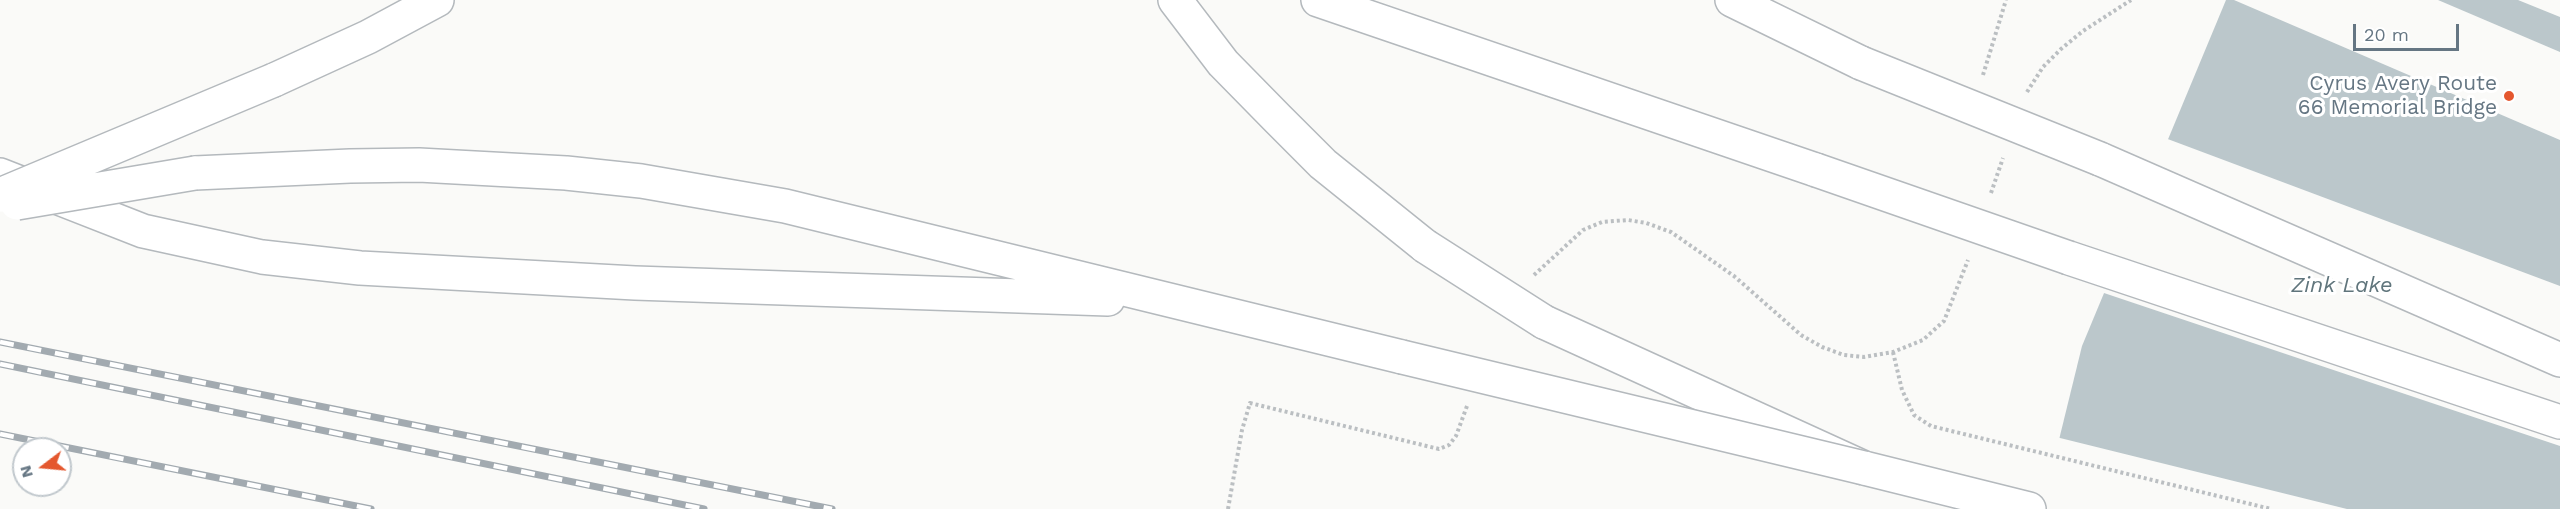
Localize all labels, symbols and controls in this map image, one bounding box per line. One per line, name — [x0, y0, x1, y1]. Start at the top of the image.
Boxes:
scale bar — [2356, 12, 2462, 50]
text: 20 m — [2364, 24, 2409, 45]
place label: Cyrus Avery Route 66 Memorial Bridge — [2298, 71, 2497, 121]
marker: Cyrus Avery Route 66 Memorial Bridge — [2502, 89, 2516, 103]
water label: Zink Lake — [2291, 273, 2393, 299]
north arrow — [12, 437, 72, 497]
text: N — [15, 463, 37, 480]

